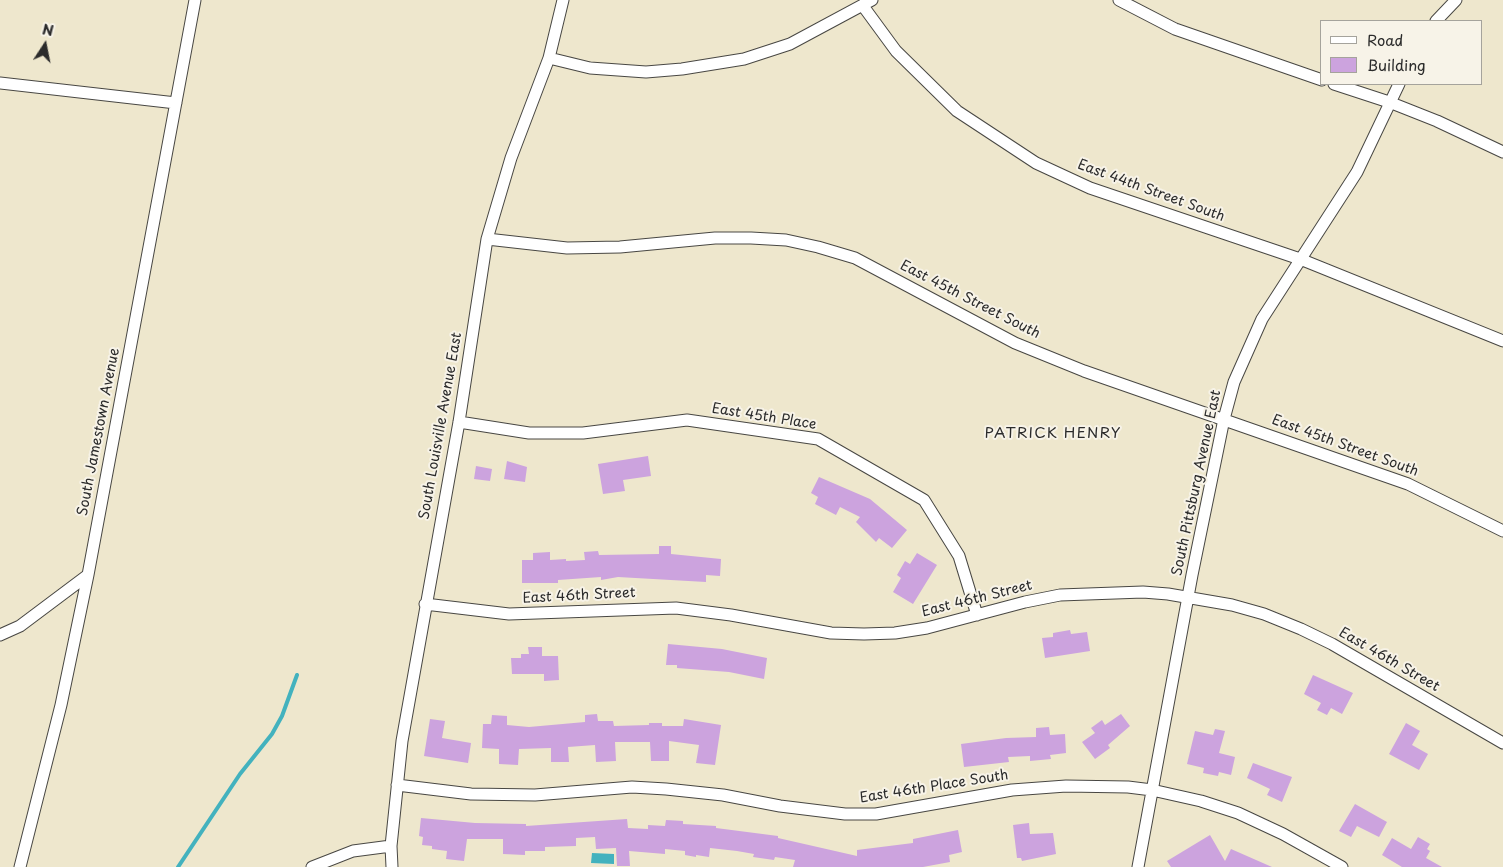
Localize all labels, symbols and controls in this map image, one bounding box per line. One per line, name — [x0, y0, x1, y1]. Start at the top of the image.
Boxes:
text: N — [41, 18, 55, 41]
north arrow — [20, 20, 70, 70]
legend — [1320, 20, 1483, 85]
text: Road — [1367, 28, 1403, 51]
text: Building — [1367, 53, 1426, 76]
street label: East 44th Street South — [1075, 157, 1227, 225]
street label: East 45th Street South — [897, 257, 1043, 343]
street label: South Louisville Avenue East — [416, 331, 466, 521]
street label: South Jamestown Avenue — [74, 347, 124, 517]
street label: South Pittsburg Avenue East — [1169, 389, 1225, 577]
street label: East 45th Place — [711, 400, 817, 434]
street label: East 45th Street South — [1269, 412, 1421, 480]
district label: PATRICK HENRY — [983, 425, 1123, 443]
street label: East 46th Street — [920, 577, 1034, 621]
street label: East 46th Street — [522, 585, 636, 607]
street label: East 46th Street — [1336, 624, 1442, 696]
street label: East 46th Place South — [858, 767, 1010, 807]

